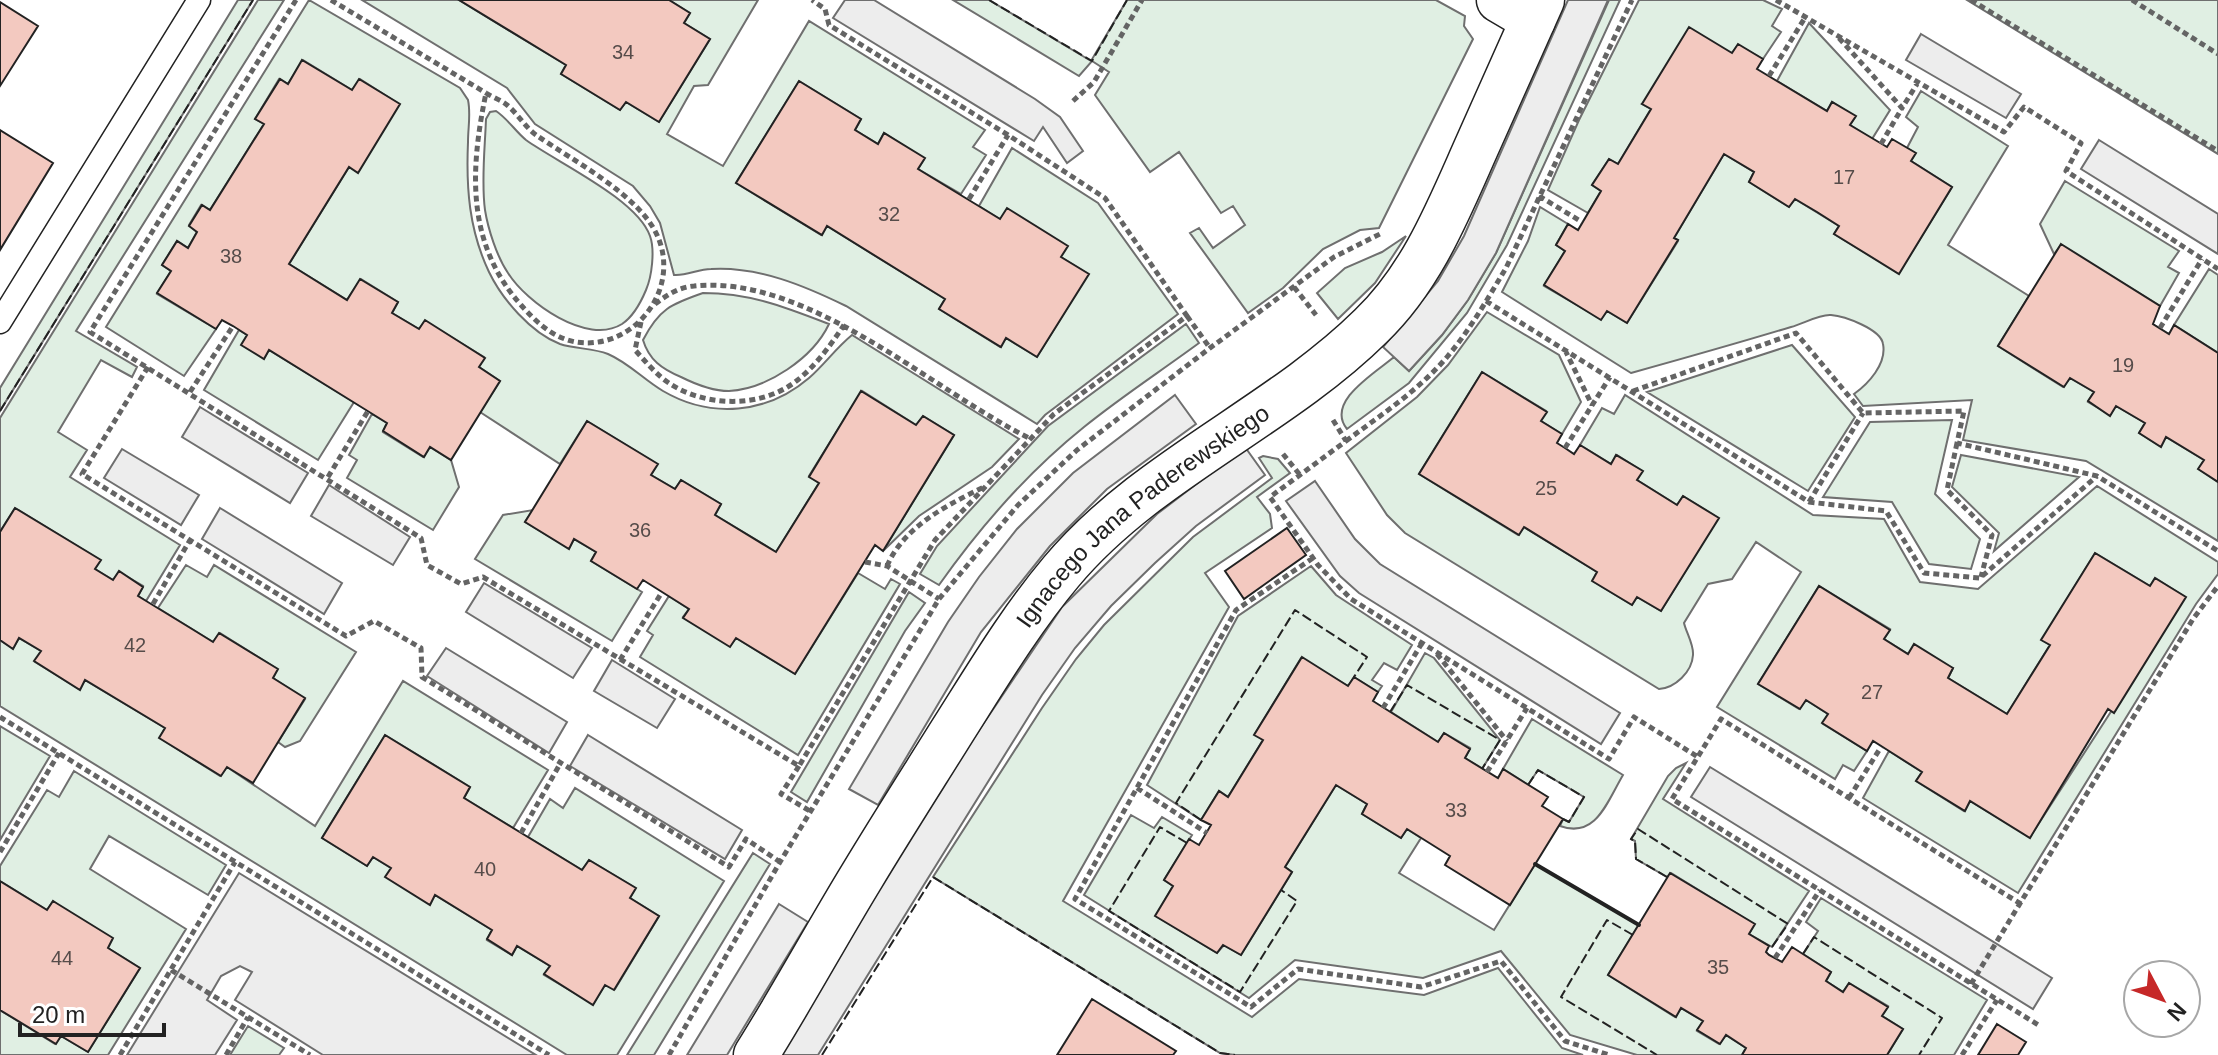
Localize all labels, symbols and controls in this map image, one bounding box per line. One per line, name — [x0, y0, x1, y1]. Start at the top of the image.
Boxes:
house number: 34 — [612, 41, 634, 63]
house number: 17 — [1833, 166, 1855, 188]
house number: 32 — [878, 203, 900, 225]
house number: 38 — [220, 245, 242, 267]
house number: 19 — [2112, 354, 2134, 376]
street label: Ignacego Jana Paderewskiego — [1010, 398, 1274, 632]
house number: 25 — [1535, 477, 1557, 499]
house number: 36 — [629, 519, 651, 541]
house number: 42 — [124, 634, 146, 656]
house number: 27 — [1861, 681, 1883, 703]
house number: 33 — [1445, 799, 1467, 821]
house number: 40 — [474, 858, 496, 880]
house number: 44 — [51, 947, 73, 969]
house number: 35 — [1707, 956, 1729, 978]
north arrow — [2122, 959, 2202, 1039]
scale bar — [20, 987, 164, 1037]
text: N — [2162, 998, 2191, 1026]
text: 20 m — [32, 1001, 85, 1028]

